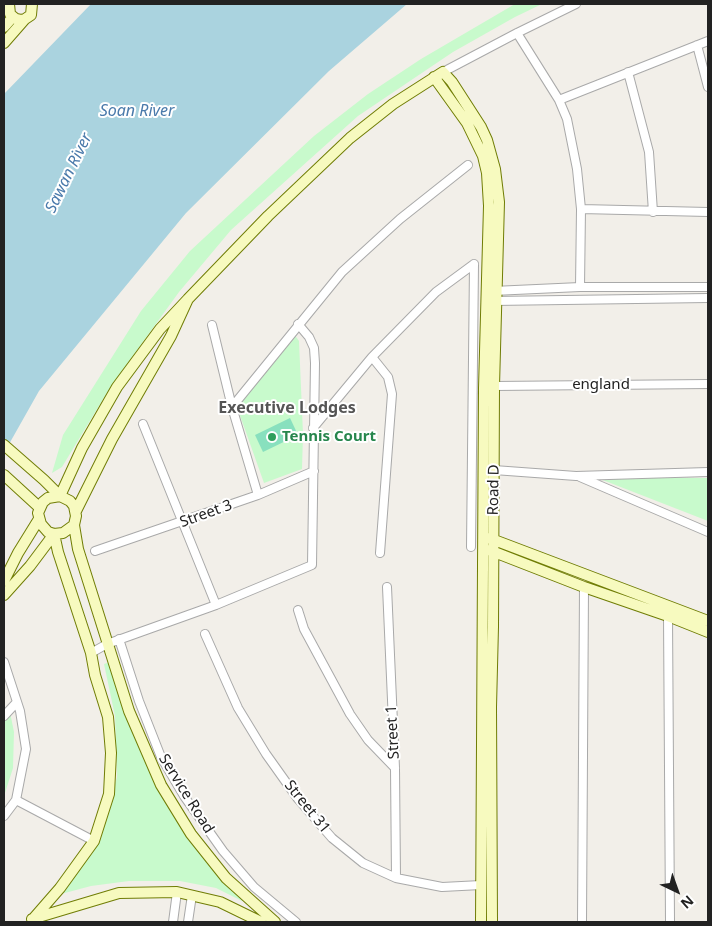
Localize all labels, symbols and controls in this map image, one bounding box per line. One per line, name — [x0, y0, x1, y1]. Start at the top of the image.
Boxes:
water label: Soan River — [100, 101, 174, 121]
water label: Sawan River — [41, 130, 97, 216]
street label: england — [572, 376, 630, 394]
district label: Executive Lodges — [218, 398, 356, 418]
place label: Tennis Court — [282, 428, 376, 446]
marker: Tennis Court — [266, 431, 278, 443]
street label: Road D — [485, 464, 503, 516]
street label: Street 3 — [177, 496, 235, 532]
street label: Street 1 — [383, 704, 403, 760]
street label: Service Road — [155, 751, 217, 837]
street label: Street 31 — [280, 777, 334, 837]
north arrow — [652, 866, 702, 916]
text: N — [677, 892, 698, 913]

